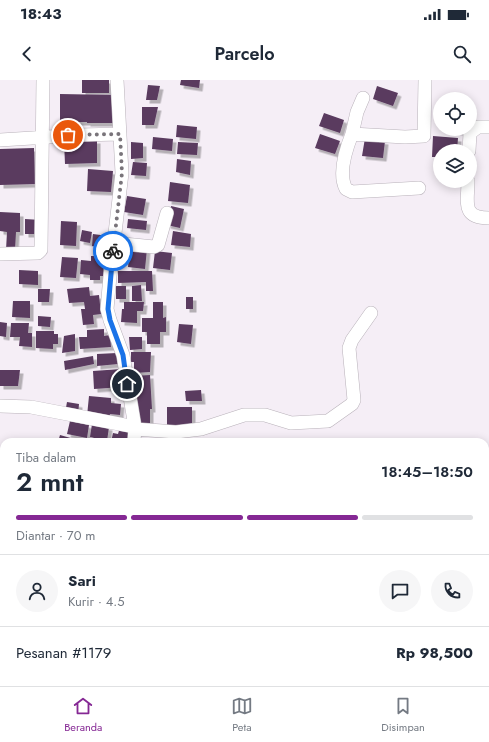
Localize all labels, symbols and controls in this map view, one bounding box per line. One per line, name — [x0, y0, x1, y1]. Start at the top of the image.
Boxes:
text: 18:43 — [20, 3, 62, 25]
text: Parcelo — [214, 41, 275, 67]
icon: back — [16, 43, 38, 65]
icon: search — [451, 43, 473, 65]
map controls — [433, 92, 477, 188]
button: locate — [433, 92, 477, 136]
pin — [51, 118, 85, 152]
icon: bag — [57, 124, 79, 146]
button: layers — [433, 144, 477, 188]
courier — [93, 231, 133, 271]
icon: bike — [102, 240, 124, 262]
pin — [110, 367, 144, 401]
icon: home — [116, 373, 138, 395]
text: Tiba dalam — [16, 448, 76, 467]
text: 18:45–18:50 — [381, 461, 473, 483]
text: 2 mnt — [16, 463, 83, 501]
text: Diantar · 70 m — [16, 526, 96, 545]
button: person — [16, 570, 58, 612]
text: Sari — [68, 570, 96, 592]
button: chat — [379, 570, 421, 612]
button: phone — [431, 570, 473, 612]
text: Kurir · 4.5 — [68, 592, 125, 611]
text: Pesanan #1179 — [16, 642, 111, 664]
text: Rp 98,500 — [396, 642, 473, 664]
tab: Beranda — [64, 695, 102, 735]
tab: Peta — [231, 695, 253, 735]
tab: Disimpan — [381, 695, 425, 735]

